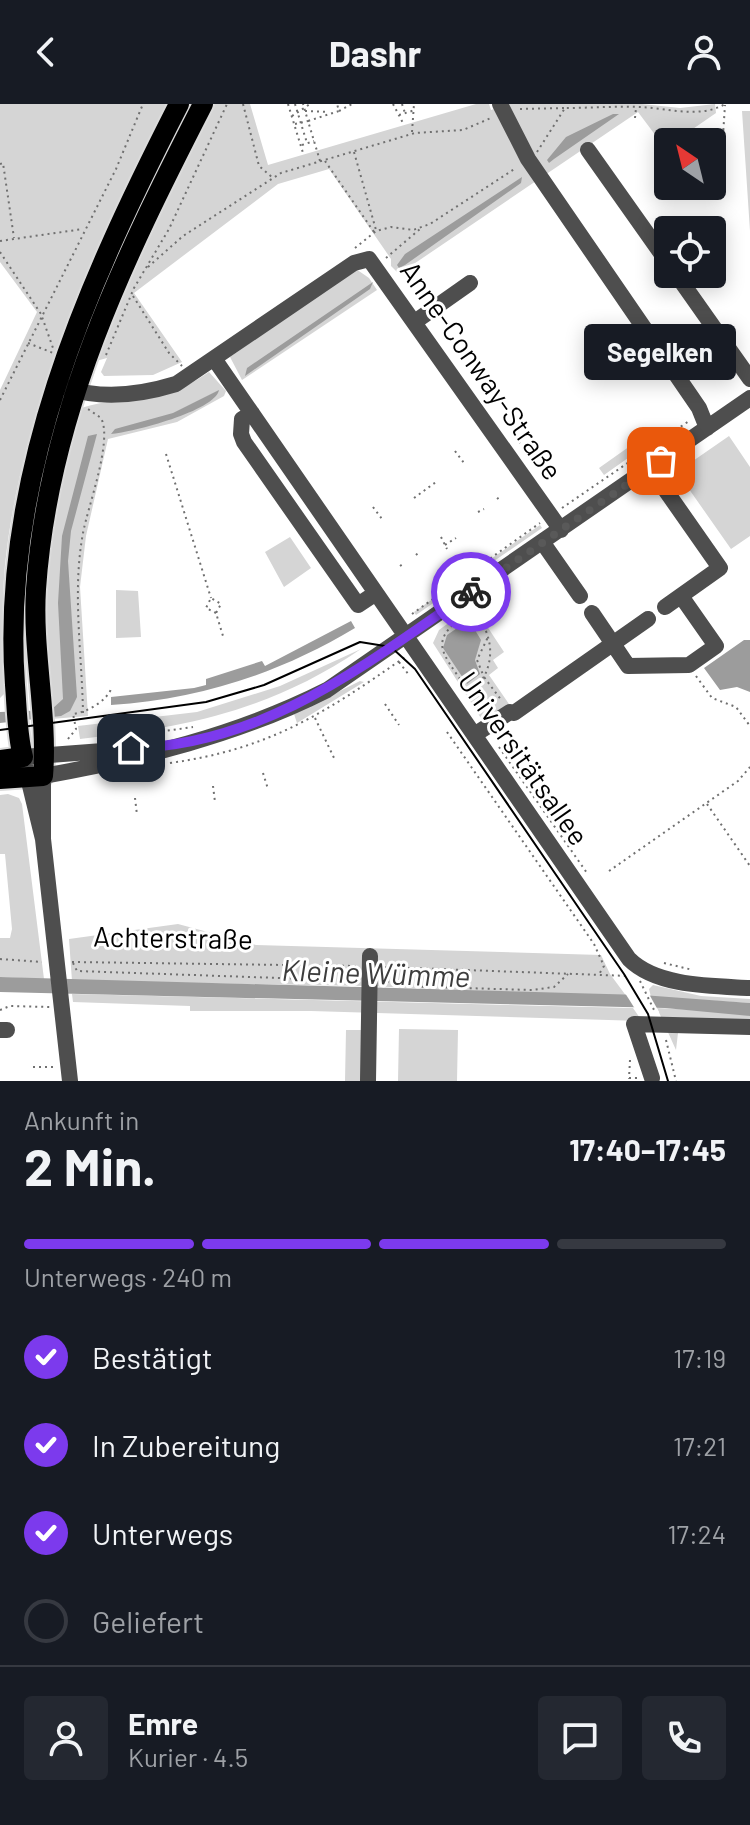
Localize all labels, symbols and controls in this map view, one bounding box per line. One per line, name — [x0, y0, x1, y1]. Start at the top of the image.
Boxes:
icon: back — [24, 30, 68, 74]
icon: person — [682, 30, 726, 74]
text: Dashr — [329, 31, 421, 74]
north arrow — [654, 128, 726, 200]
map controls — [654, 128, 726, 288]
button: locate — [654, 216, 726, 288]
street label: Anne-Conway-Straße — [394, 254, 570, 486]
callout: Segelken — [585, 325, 737, 381]
text: Segelken — [607, 336, 713, 367]
pin — [627, 427, 695, 495]
icon: bag — [639, 439, 683, 483]
courier — [431, 552, 511, 632]
icon: bike — [449, 570, 493, 614]
street label: Universitätsallee — [452, 665, 596, 851]
pin — [97, 714, 165, 782]
icon: home — [109, 726, 153, 770]
street label: Achterstraße — [93, 919, 253, 955]
water label: Kleine Wümme — [281, 951, 471, 993]
text: Ankunft in — [24, 1104, 139, 1135]
text: 17:40–17:45 — [569, 1131, 726, 1167]
text: 2 Min. — [24, 1134, 156, 1196]
text: Unterwegs · 240 m — [24, 1261, 232, 1292]
icon: check — [24, 1335, 68, 1379]
text: Bestätigt — [92, 1339, 213, 1375]
text: 17:19 — [673, 1342, 726, 1373]
icon: check — [24, 1423, 68, 1467]
text: In Zubereitung — [92, 1427, 280, 1463]
text: 17:21 — [673, 1430, 726, 1461]
icon: check — [24, 1511, 68, 1555]
text: Unterwegs — [92, 1515, 233, 1551]
text: 17:24 — [668, 1518, 726, 1549]
text: Geliefert — [92, 1603, 204, 1639]
button: person — [24, 1696, 108, 1780]
button: chat — [538, 1696, 622, 1780]
button: phone — [642, 1696, 726, 1780]
text: Emre — [128, 1705, 198, 1741]
text: Kurier · 4.5 — [128, 1741, 248, 1772]

